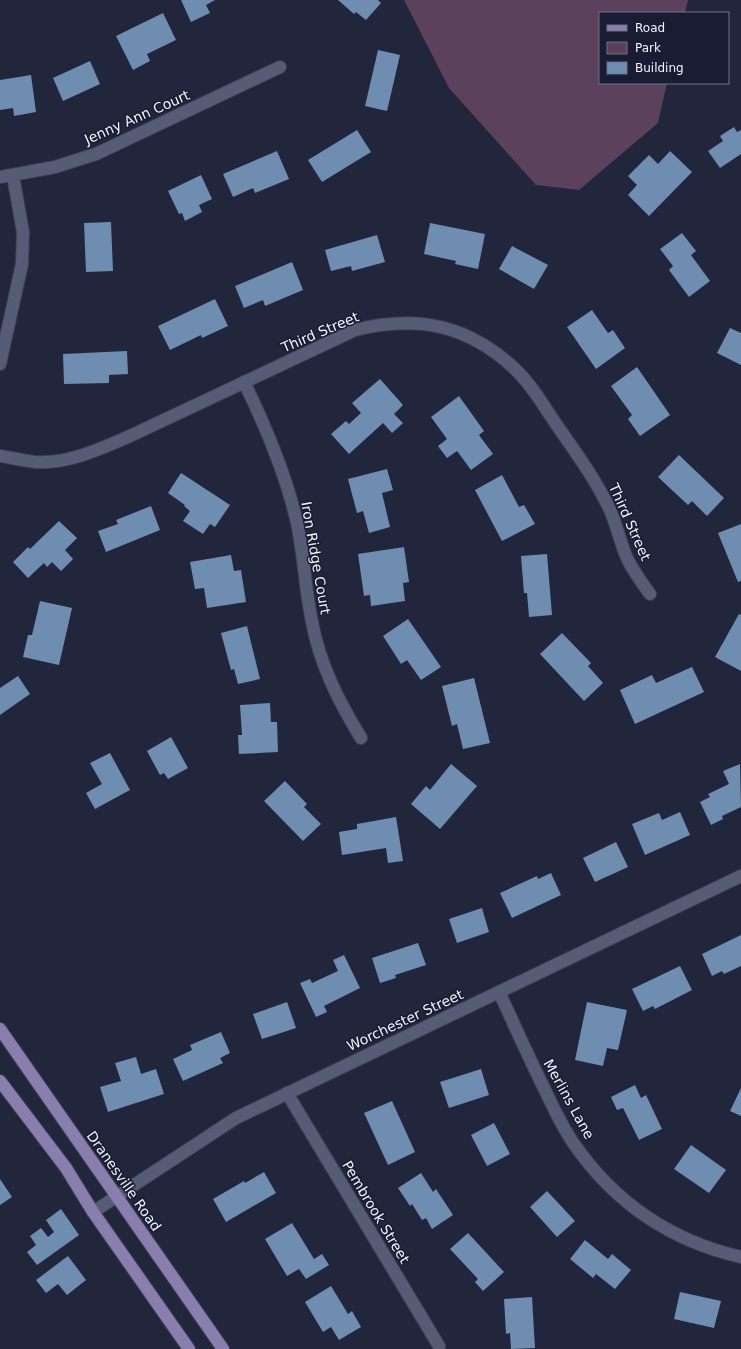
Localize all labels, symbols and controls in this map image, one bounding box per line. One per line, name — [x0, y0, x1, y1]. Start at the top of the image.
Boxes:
legend — [599, 12, 729, 84]
text: Road — [635, 21, 665, 35]
text: Park — [635, 41, 661, 55]
text: Building — [635, 61, 684, 75]
street label: Jenny Ann Court — [81, 86, 193, 148]
street label: Third Street — [278, 308, 362, 356]
street label: Third Street — [605, 480, 654, 563]
street label: Iron Ridge Court — [298, 500, 334, 616]
street label: Worchester Street — [344, 986, 466, 1054]
street label: Merlins Lane — [540, 1056, 598, 1142]
street label: Dranesville Road — [84, 1128, 164, 1234]
street label: Pembrook Street — [339, 1158, 413, 1267]

